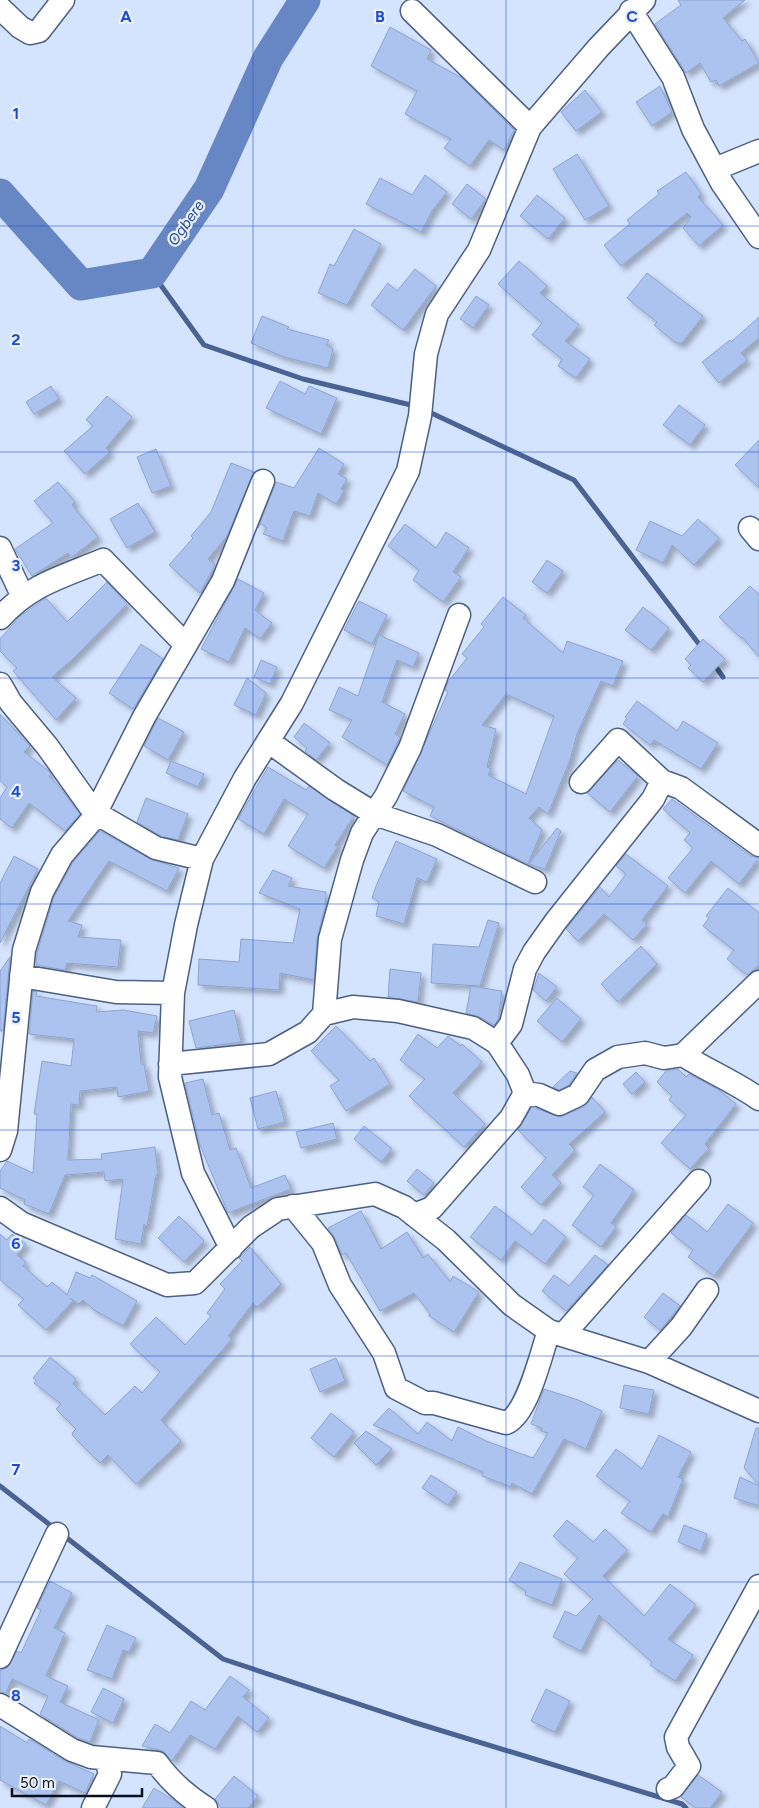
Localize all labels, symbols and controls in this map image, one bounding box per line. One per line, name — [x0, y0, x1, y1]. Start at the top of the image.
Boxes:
text: A — [120, 7, 132, 26]
text: B — [375, 7, 385, 26]
text: C — [626, 7, 638, 26]
text: 1 — [13, 104, 19, 123]
water label: Ogbere — [164, 197, 208, 249]
text: 2 — [11, 330, 21, 349]
text: 3 — [12, 556, 21, 575]
text: 4 — [11, 782, 21, 801]
text: 5 — [11, 1008, 21, 1027]
text: 6 — [11, 1234, 21, 1253]
text: 7 — [12, 1460, 21, 1479]
text: 8 — [11, 1686, 21, 1705]
scale bar — [12, 1766, 142, 1798]
text: 50 m — [20, 1774, 55, 1792]

